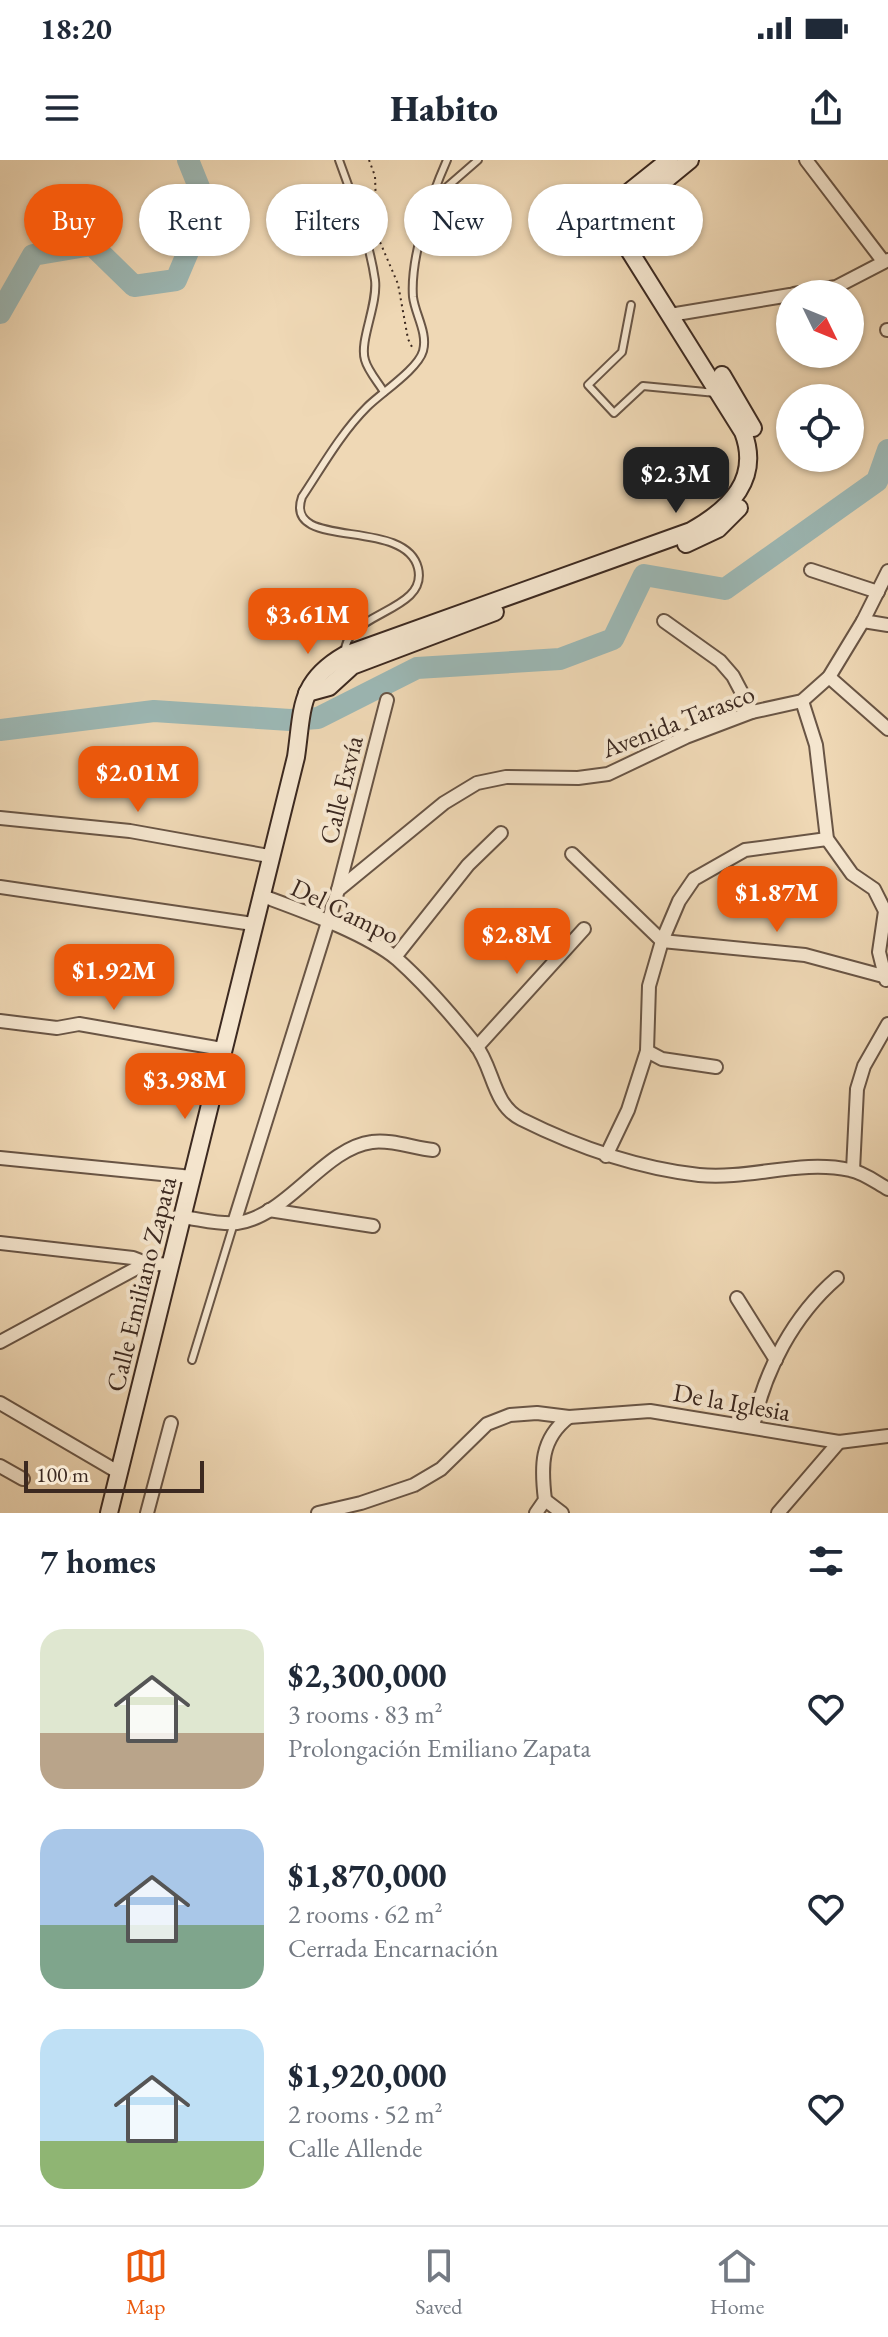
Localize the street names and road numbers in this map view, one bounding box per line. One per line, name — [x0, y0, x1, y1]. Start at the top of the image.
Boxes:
street label: Avenida Tarasco — [596, 676, 759, 766]
street label: Calle Exvía — [311, 732, 371, 848]
street label: Del Campo — [285, 870, 405, 952]
street label: Calle Emiliano Zapata — [98, 1172, 184, 1395]
street label: De la Iglesia — [671, 1375, 794, 1429]

